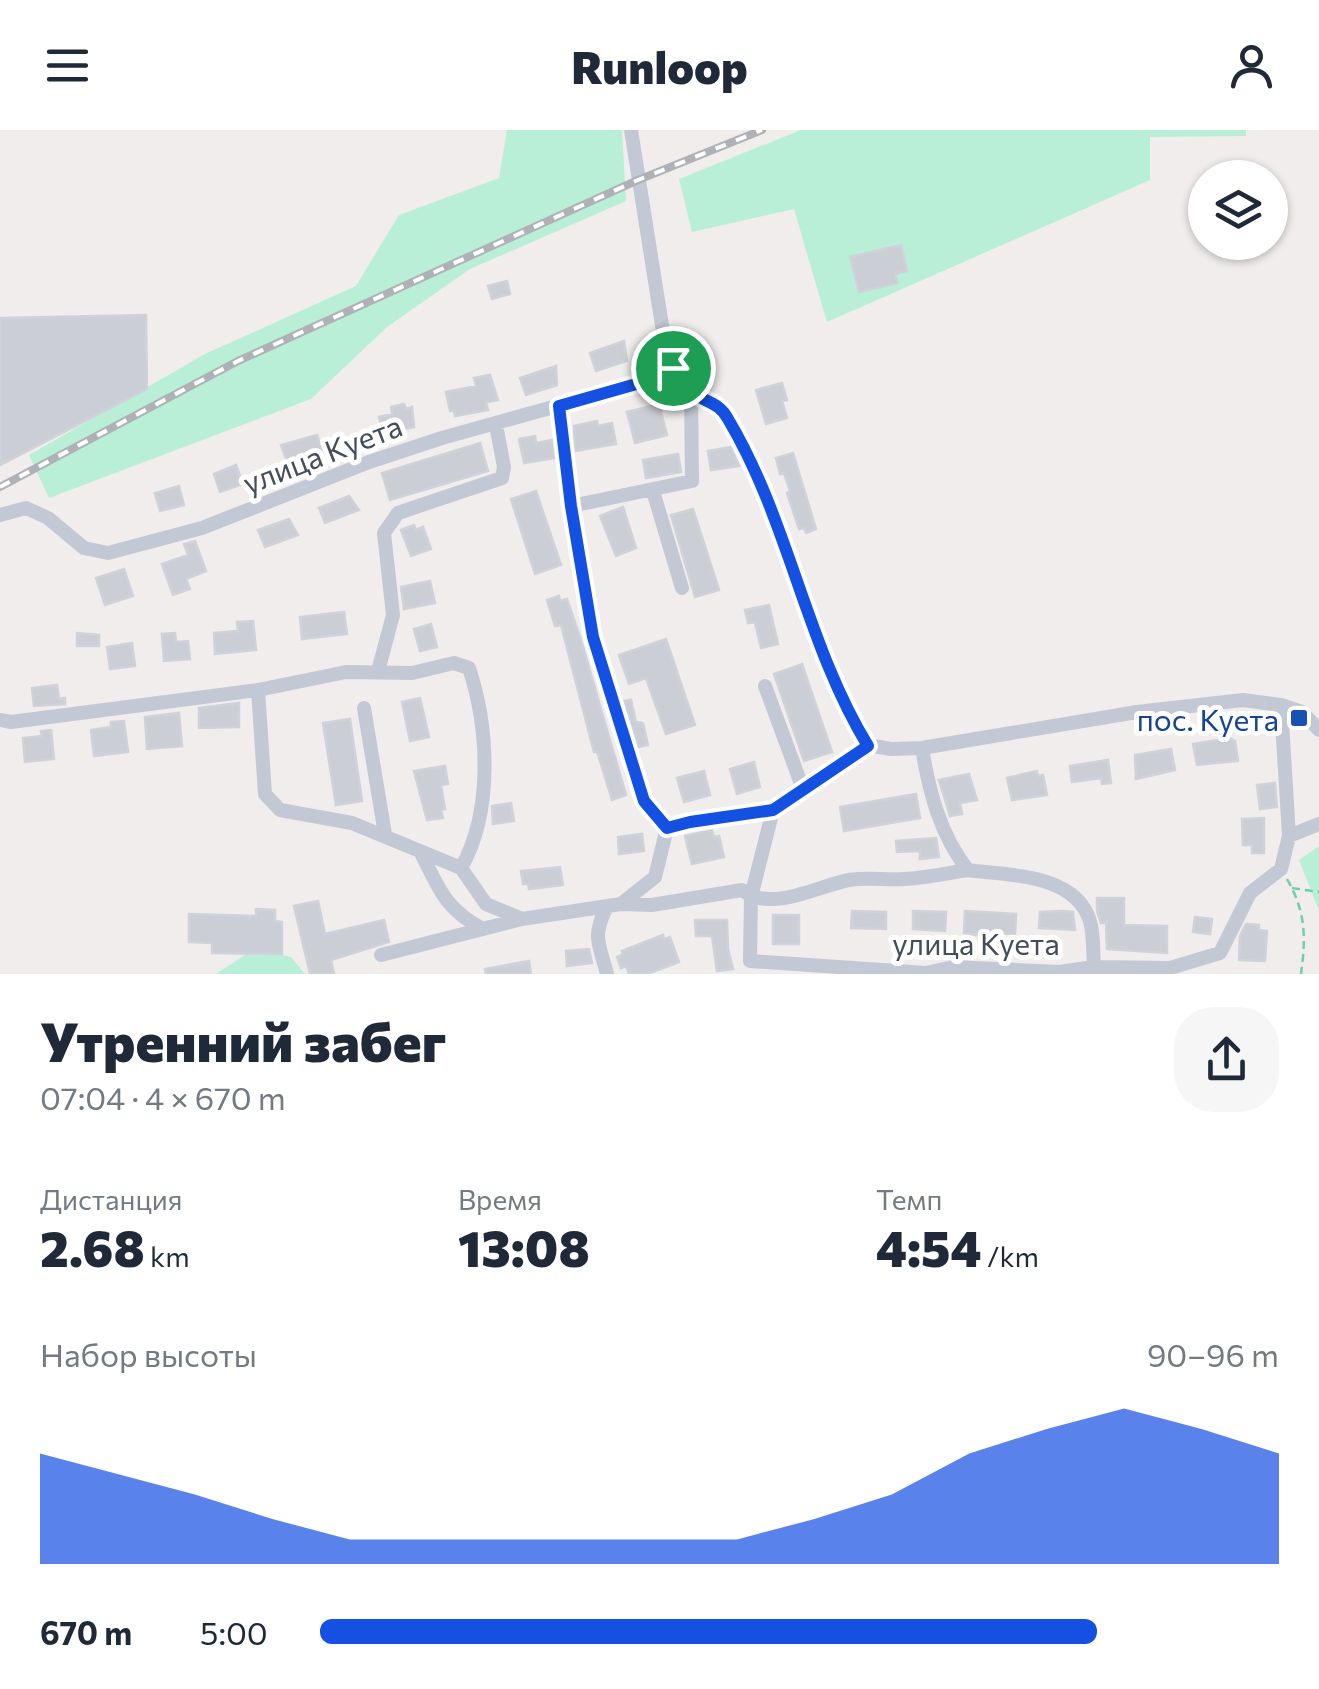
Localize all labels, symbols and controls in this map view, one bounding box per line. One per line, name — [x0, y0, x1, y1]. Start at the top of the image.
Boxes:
icon: menu — [40, 38, 95, 93]
text: Runloop — [571, 38, 748, 93]
icon: person — [1224, 38, 1279, 93]
map controls — [1188, 160, 1288, 260]
button: layers — [1188, 160, 1288, 260]
pin — [631, 326, 716, 411]
icon: arrive — [646, 341, 701, 396]
street label: улица Куета — [237, 406, 407, 500]
place label: пос. Куета — [1137, 700, 1279, 737]
marker: пос. Куета — [1288, 707, 1310, 729]
street label: улица Куета — [892, 924, 1060, 961]
text: Утренний забег — [40, 1006, 446, 1073]
button: share — [1174, 1007, 1279, 1112]
text: 07:04 · 4 × 670 m — [40, 1077, 286, 1117]
text: Дистанция — [40, 1182, 183, 1216]
text: Время — [458, 1182, 542, 1216]
text: Темп — [876, 1182, 942, 1216]
text: 2.68 — [40, 1216, 145, 1277]
text: 13:08 — [458, 1216, 590, 1277]
text: 4:54 — [876, 1216, 982, 1277]
text: km — [145, 1239, 190, 1273]
text: /km — [982, 1239, 1039, 1273]
text: Набор высоты — [40, 1334, 257, 1374]
text: 90–96 m — [1147, 1334, 1279, 1374]
text: 670 m — [40, 1612, 132, 1652]
text: 5:00 — [200, 1612, 268, 1652]

